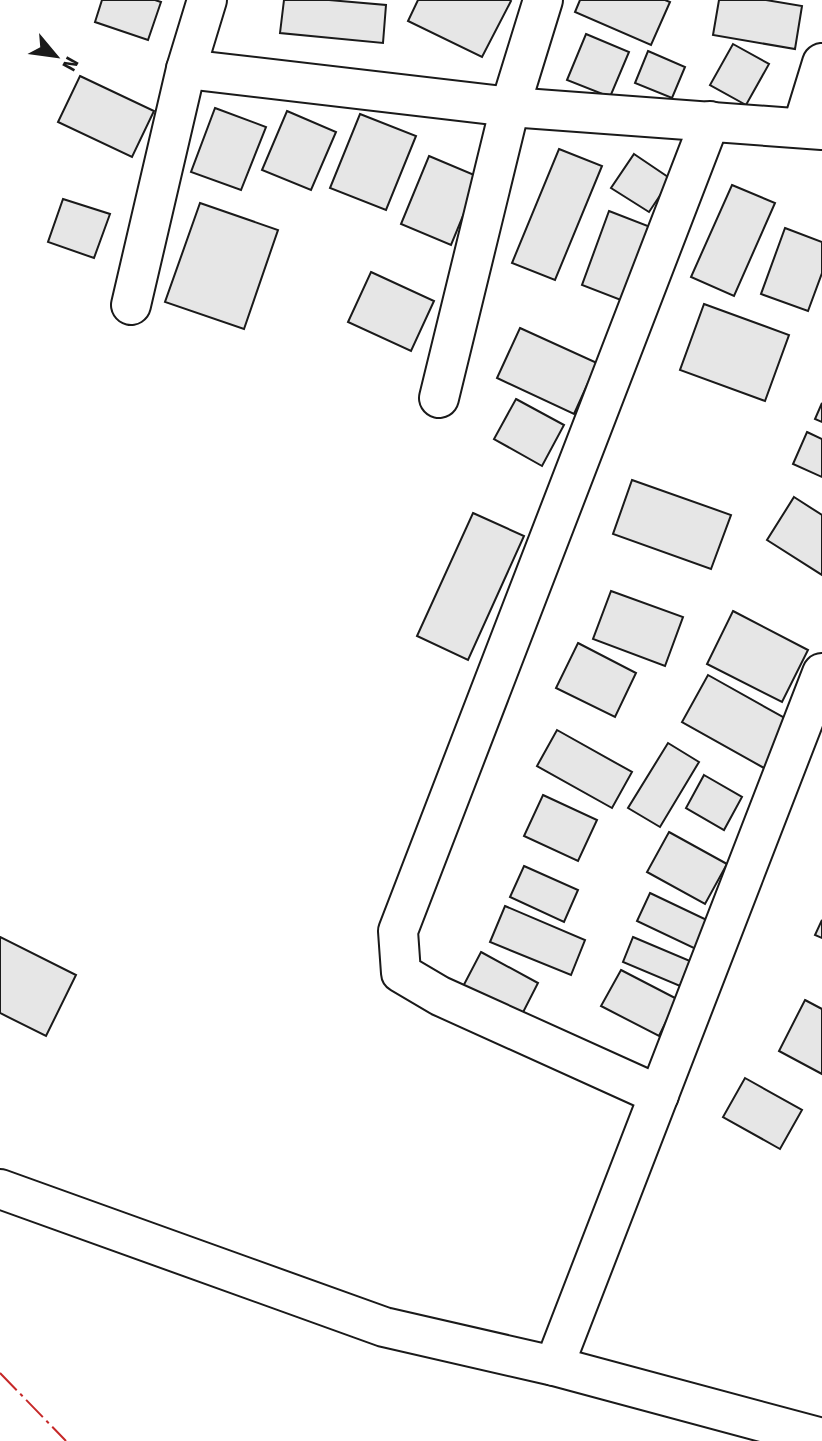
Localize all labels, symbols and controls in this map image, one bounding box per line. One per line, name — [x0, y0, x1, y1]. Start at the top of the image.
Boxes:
north arrow — [21, 21, 91, 91]
text: N — [57, 53, 84, 75]

